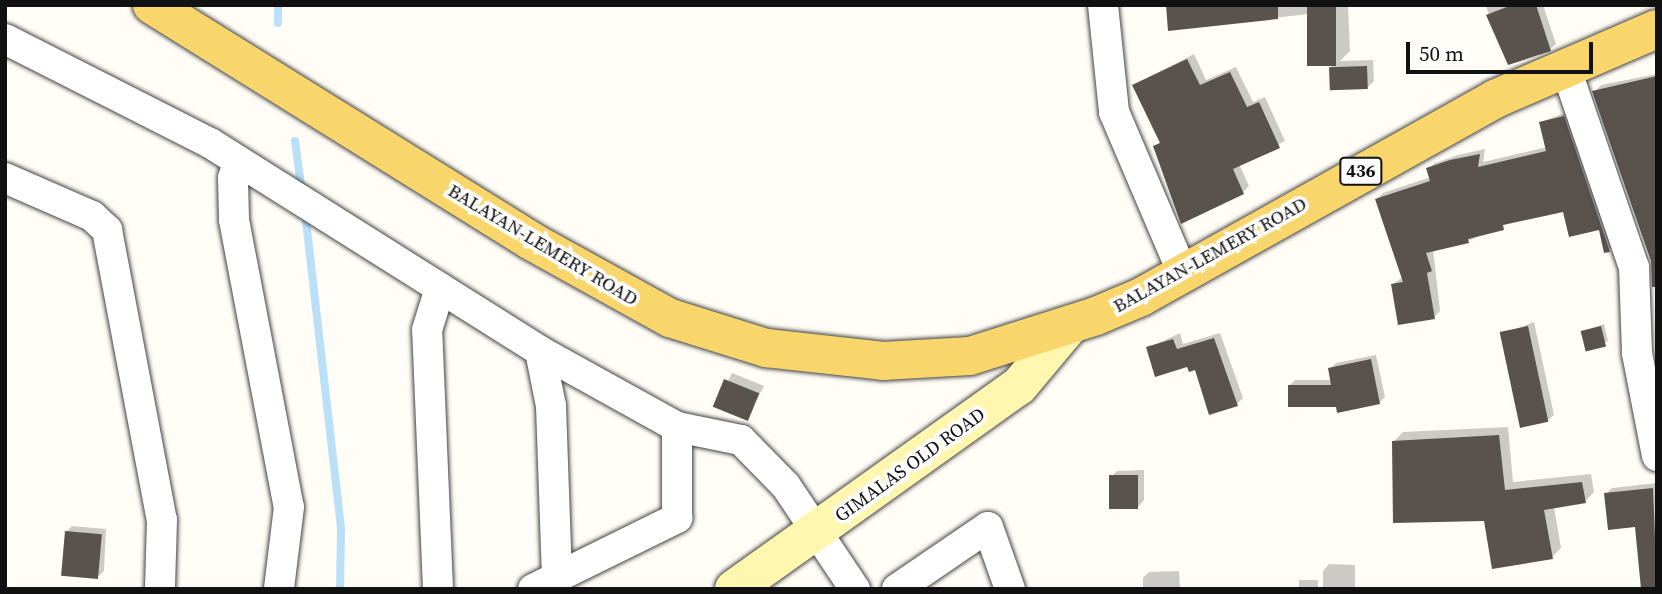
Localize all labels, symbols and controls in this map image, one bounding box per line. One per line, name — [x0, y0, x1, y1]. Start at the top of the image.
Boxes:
scale bar — [1410, 28, 1597, 72]
text: 50 m — [1419, 39, 1464, 68]
road number: 436 — [1338, 156, 1384, 186]
street label: BALAYAN-LEMERY ROAD — [444, 179, 642, 311]
street label: BALAYAN-LEMERY ROAD — [1109, 192, 1311, 318]
street label: GIMALAS OLD ROAD — [831, 403, 989, 527]

